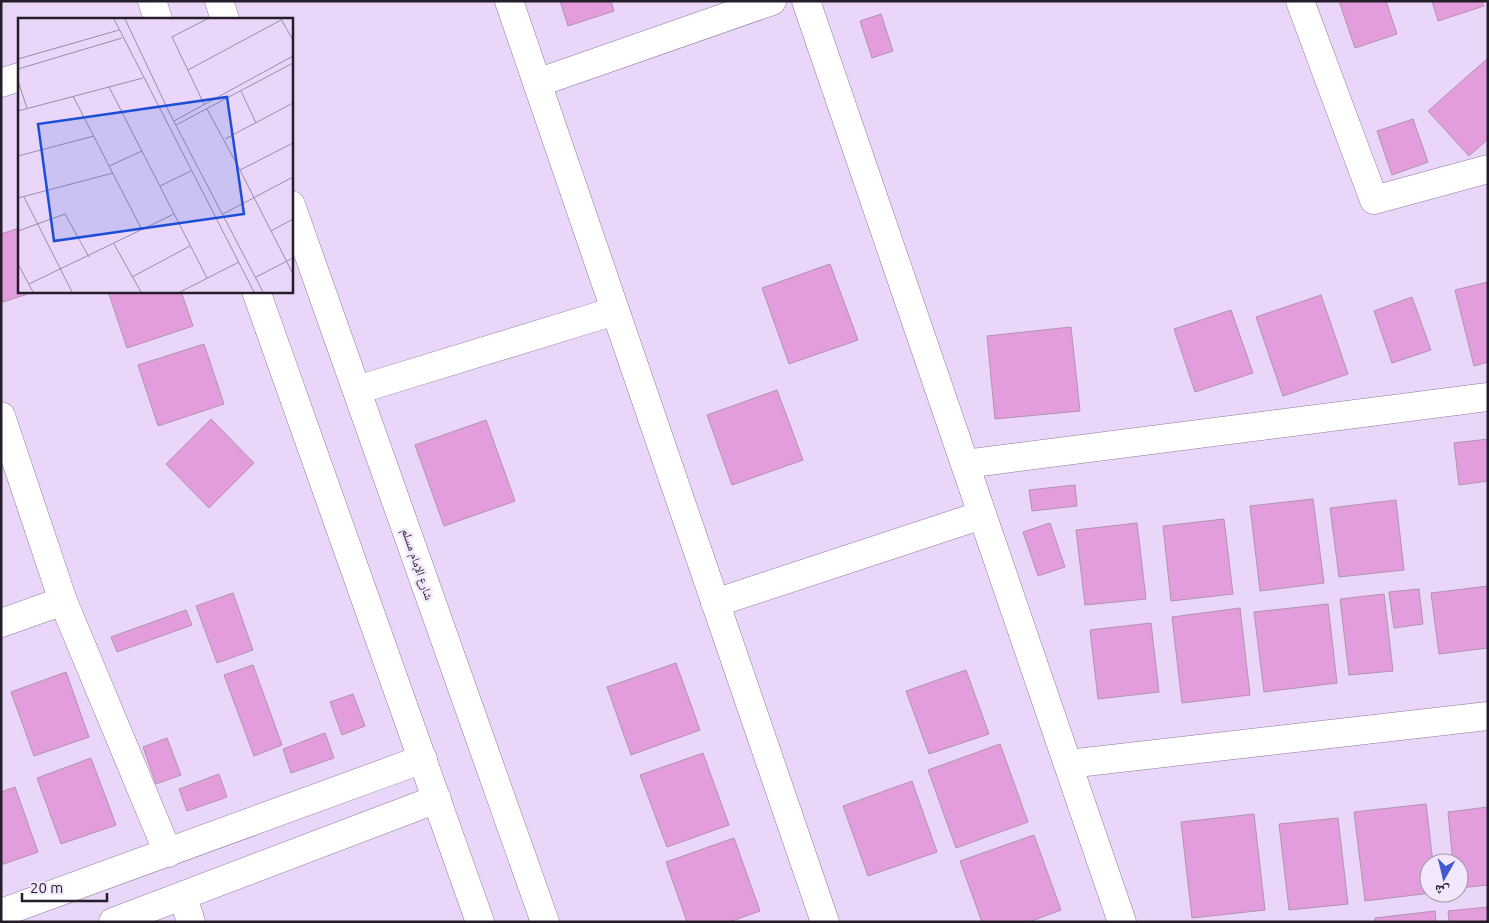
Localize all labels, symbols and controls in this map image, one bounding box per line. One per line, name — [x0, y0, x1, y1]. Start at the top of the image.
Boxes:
inset map — [18, 18, 292, 292]
street label: شارع الإمام مسلم — [398, 527, 436, 602]
north arrow — [1419, 853, 1469, 903]
scale bar — [22, 870, 108, 902]
text: 20 m — [30, 879, 63, 896]
text: ش — [1434, 881, 1451, 900]

